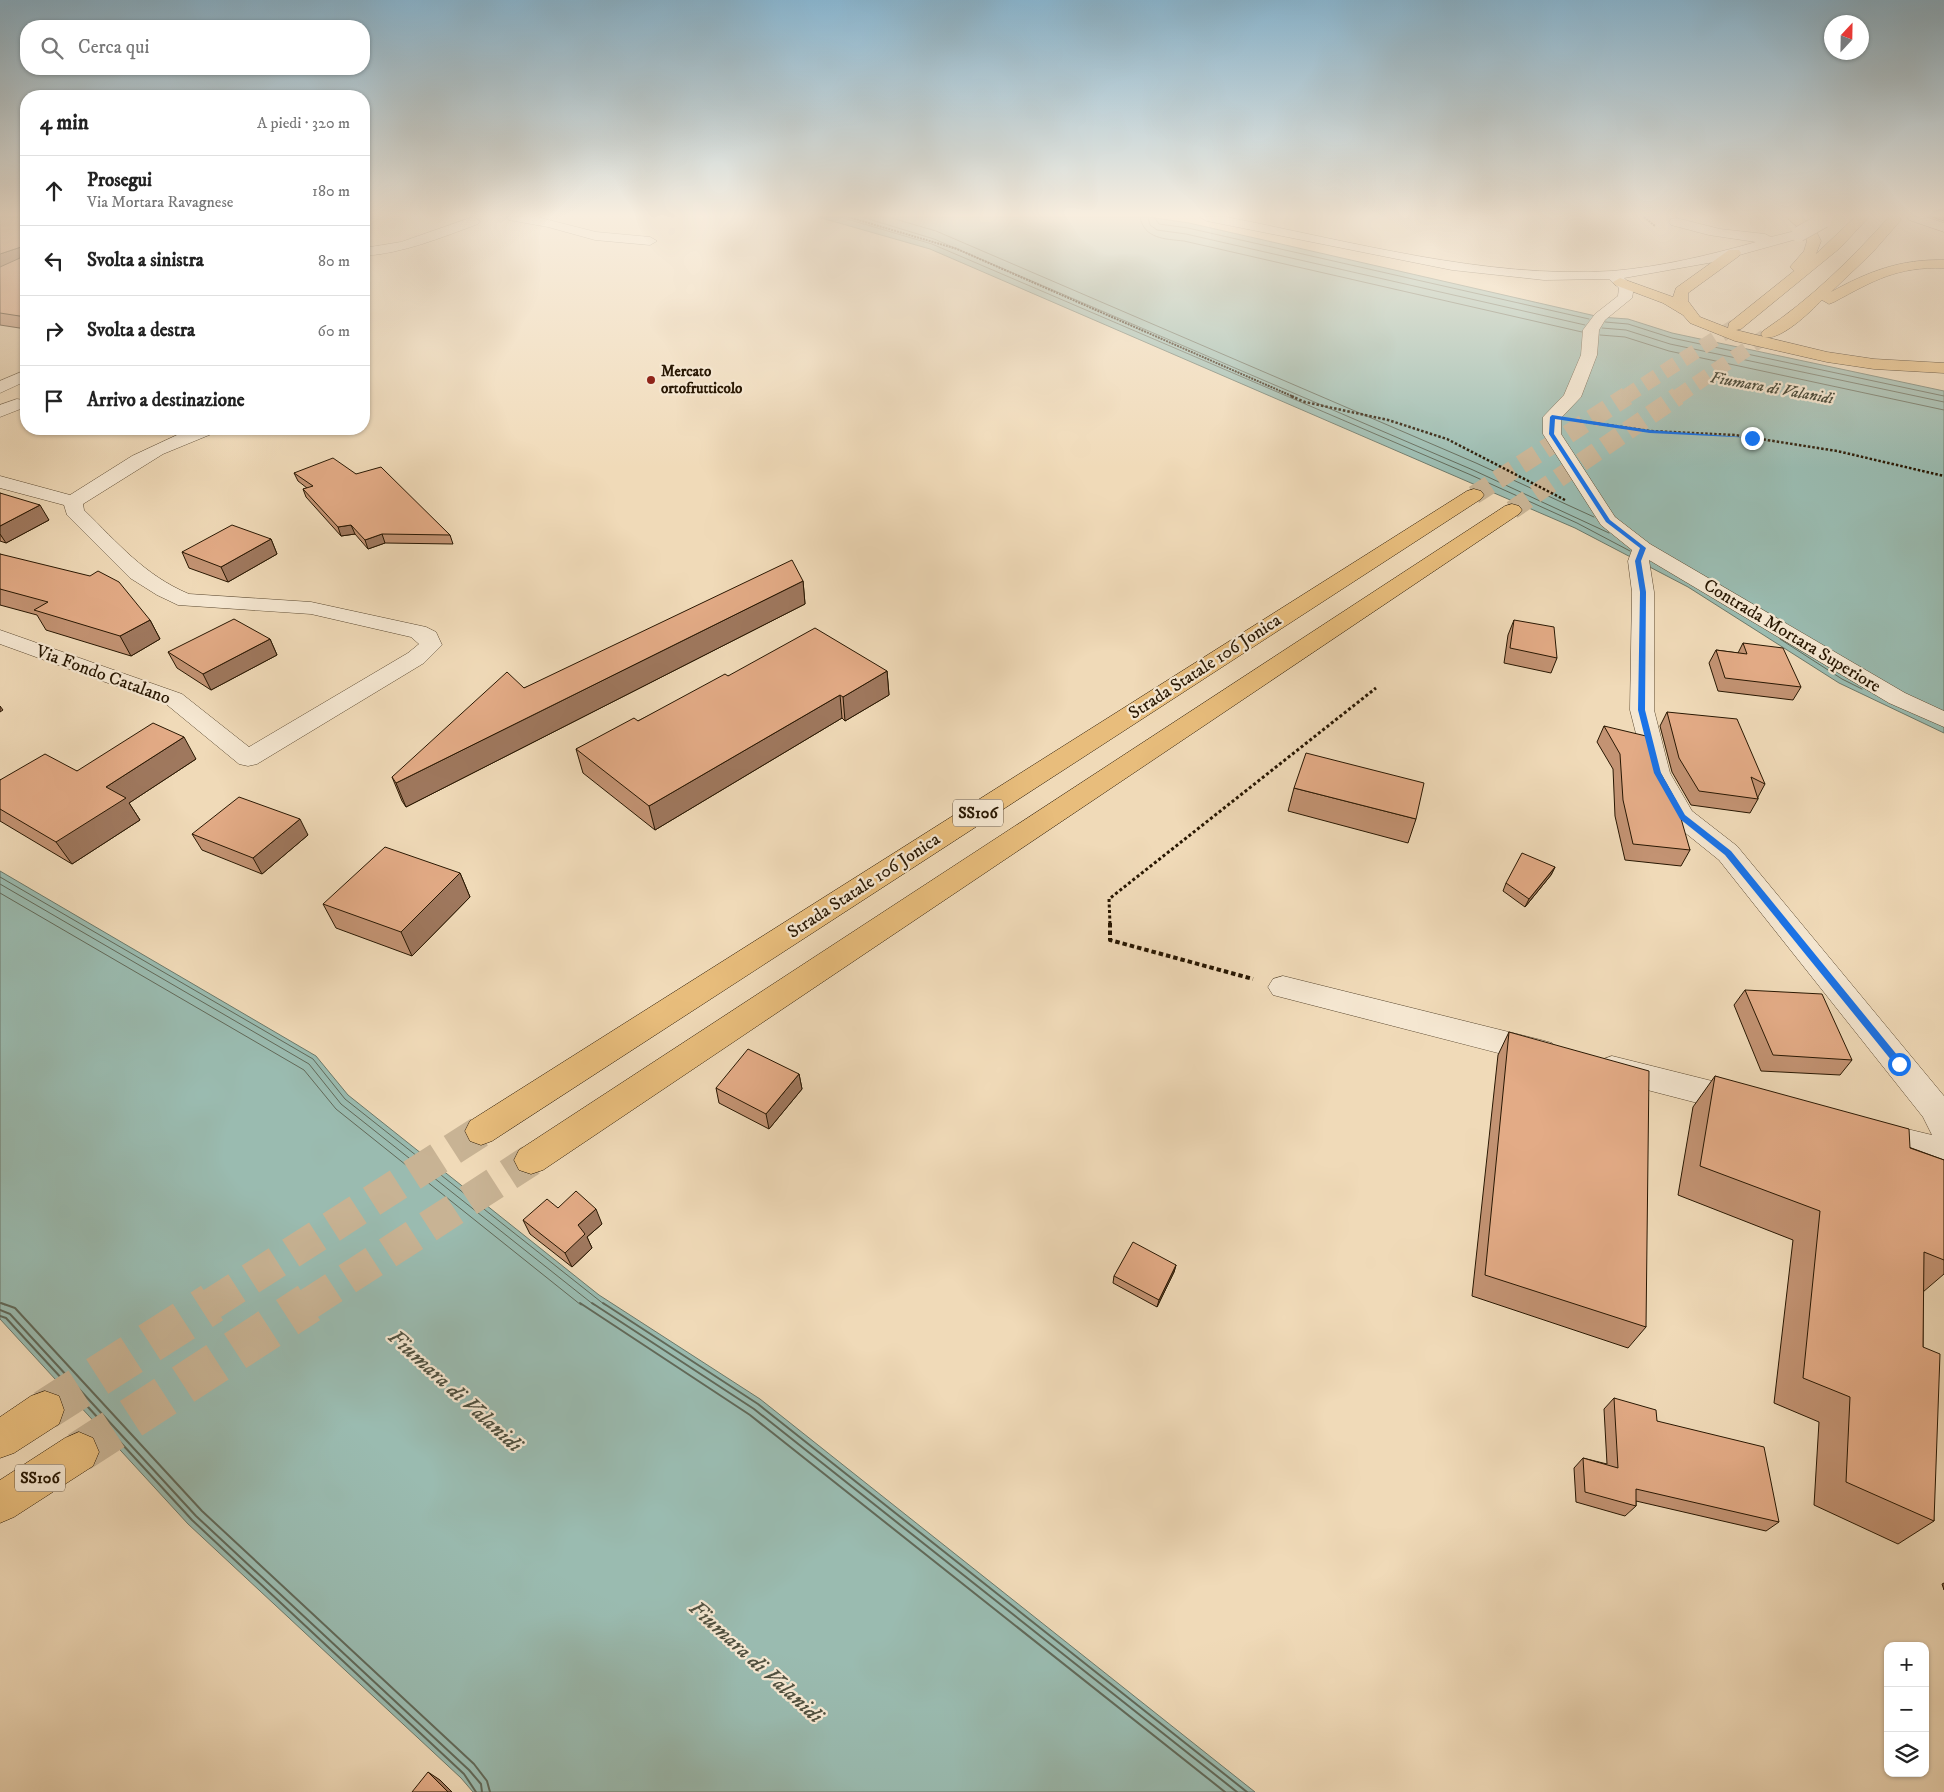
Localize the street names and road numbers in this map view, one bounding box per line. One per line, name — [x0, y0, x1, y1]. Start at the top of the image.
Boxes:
street label: Contrada Mortara Superiore — [1699, 574, 1885, 698]
street label: Strada Statale 106 Jonica — [1125, 609, 1286, 725]
street label: Via Fondo Catalano — [32, 640, 174, 710]
road number: SS106 — [953, 800, 1003, 826]
street label: Strada Statale 106 Jonica — [784, 828, 945, 944]
road number: SS106 — [15, 1465, 65, 1492]

